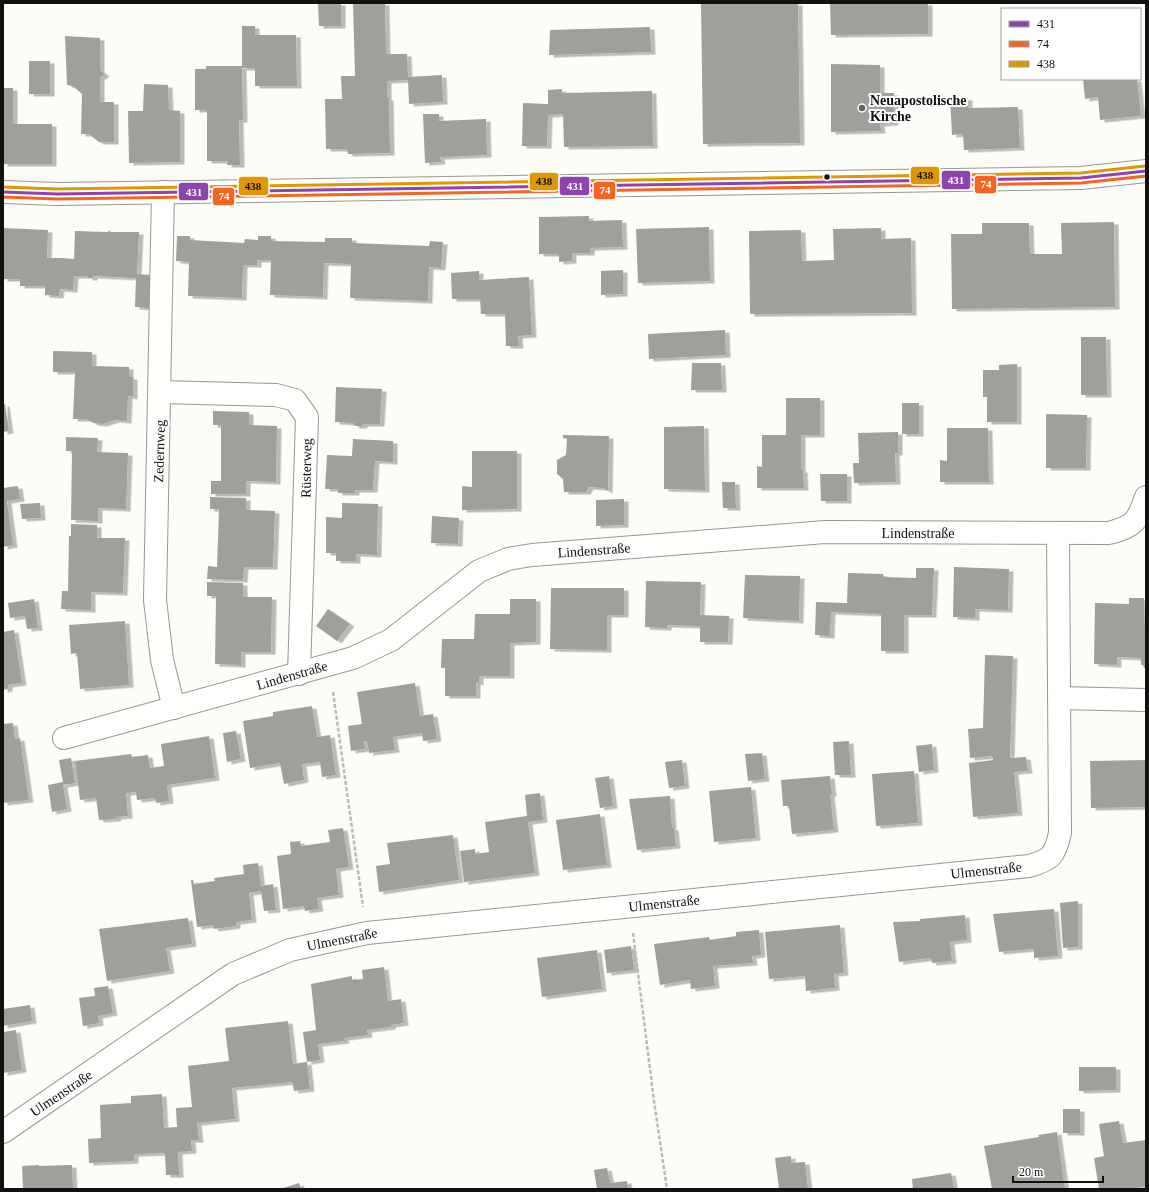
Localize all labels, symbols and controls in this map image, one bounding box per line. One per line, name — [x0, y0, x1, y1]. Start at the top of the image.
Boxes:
legend — [1001, 8, 1141, 80]
text: 431 — [1037, 17, 1055, 31]
text: 74 — [1037, 37, 1049, 51]
text: 438 — [1037, 57, 1055, 71]
place label: Neuapostolische Kirche — [870, 93, 966, 124]
marker: Neuapostolische Kirche — [857, 103, 867, 113]
line badge: 438 — [910, 166, 940, 185]
text: 438 — [917, 169, 934, 181]
line badge: 431 — [941, 170, 971, 190]
line badge: 438 — [529, 172, 559, 191]
unlabelled marker — [822, 172, 832, 182]
text: 431 — [948, 174, 964, 186]
text: 438 — [536, 175, 553, 187]
line badge: 74 — [974, 175, 997, 194]
line badge: 438 — [238, 176, 269, 196]
line badge: 431 — [559, 176, 590, 196]
text: 74 — [981, 178, 992, 190]
text: 438 — [245, 180, 262, 192]
text: 431 — [567, 180, 583, 192]
line badge: 74 — [593, 181, 616, 200]
line badge: 431 — [178, 182, 209, 201]
text: 74 — [600, 184, 611, 196]
text: 431 — [186, 186, 202, 198]
line badge: 74 — [212, 187, 235, 206]
text: 74 — [219, 190, 230, 202]
street label: Zedernweg — [151, 419, 168, 483]
street label: Rüsterweg — [298, 438, 315, 498]
street label: Lindenstraße — [881, 526, 955, 541]
street label: Lindenstraße — [557, 540, 631, 561]
street label: Lindenstraße — [255, 658, 329, 693]
street label: Ulmenstraße — [950, 859, 1022, 882]
street label: Ulmenstraße — [628, 892, 700, 915]
street label: Ulmenstraße — [306, 925, 379, 954]
street label: Ulmenstraße — [27, 1067, 95, 1120]
scale bar — [1013, 1158, 1103, 1184]
text: 20 m — [1019, 1165, 1044, 1179]

